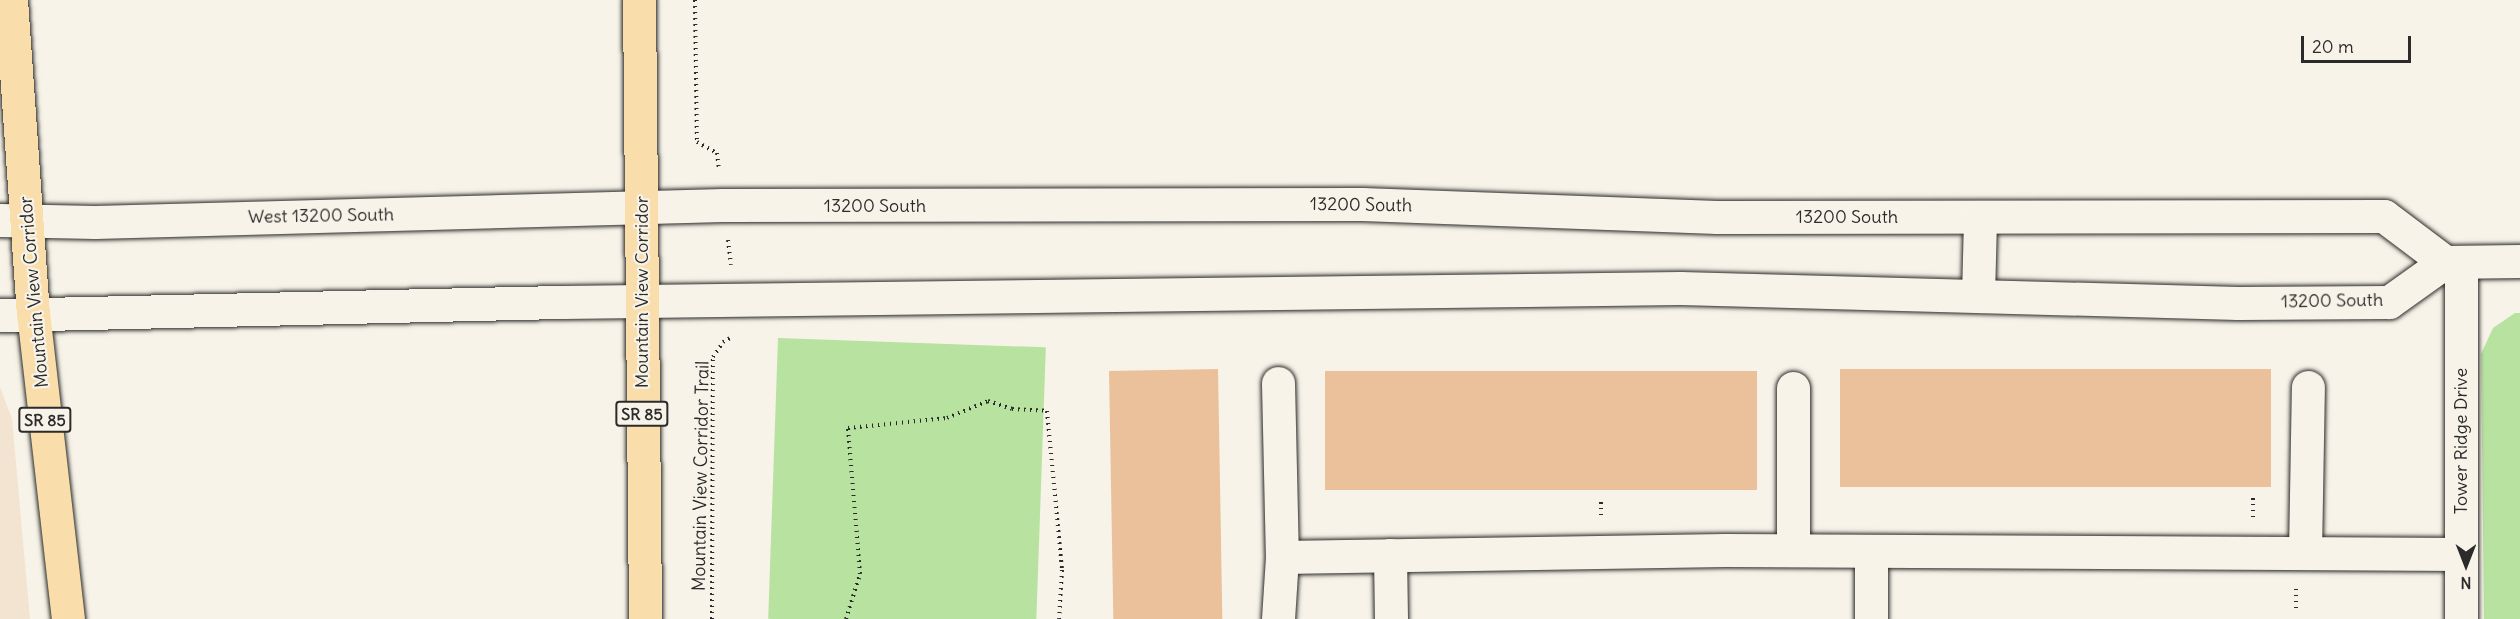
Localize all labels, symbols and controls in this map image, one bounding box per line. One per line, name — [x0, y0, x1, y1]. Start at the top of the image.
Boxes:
scale bar — [2304, 24, 2414, 62]
text: 20 m — [2312, 35, 2354, 58]
street label: 13200 South — [1310, 193, 1412, 217]
street label: Mountain View Corridor — [15, 195, 53, 389]
street label: 13200 South — [824, 195, 926, 217]
street label: Mountain View Corridor — [631, 196, 653, 388]
street label: West 13200 South — [248, 204, 394, 228]
street label: 13200 South — [1796, 206, 1898, 228]
street label: 13200 South — [2281, 289, 2383, 313]
street label: Mountain View Corridor Trail — [688, 361, 714, 591]
street label: Tower Ridge Drive — [2450, 368, 2472, 514]
road number: SR 85 — [615, 401, 669, 427]
road number: SR 85 — [18, 407, 72, 433]
north arrow — [2436, 535, 2496, 595]
text: N — [2460, 573, 2472, 593]

